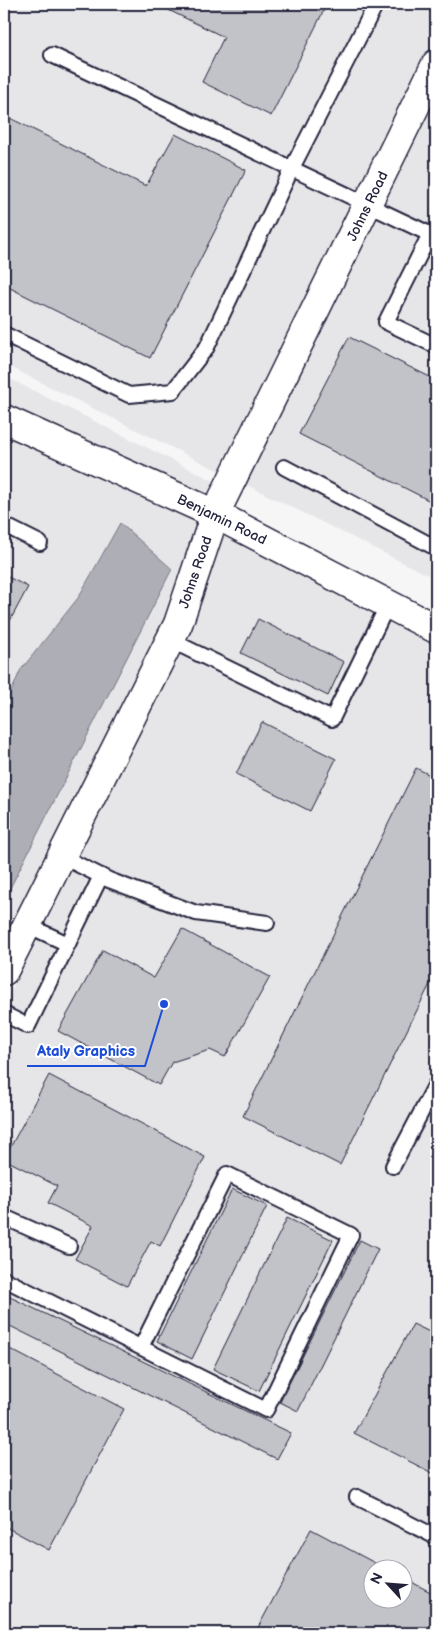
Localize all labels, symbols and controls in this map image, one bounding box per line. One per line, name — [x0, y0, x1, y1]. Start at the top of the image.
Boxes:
street label: Johns Road — [343, 169, 392, 244]
street label: Benjamin Road — [174, 490, 269, 548]
street label: Johns Road — [175, 534, 216, 610]
callout: Ataly Graphics — [27, 1036, 145, 1066]
text: Ataly Graphics — [36, 1042, 135, 1061]
north arrow — [362, 1560, 412, 1610]
text: N — [367, 1570, 387, 1587]

